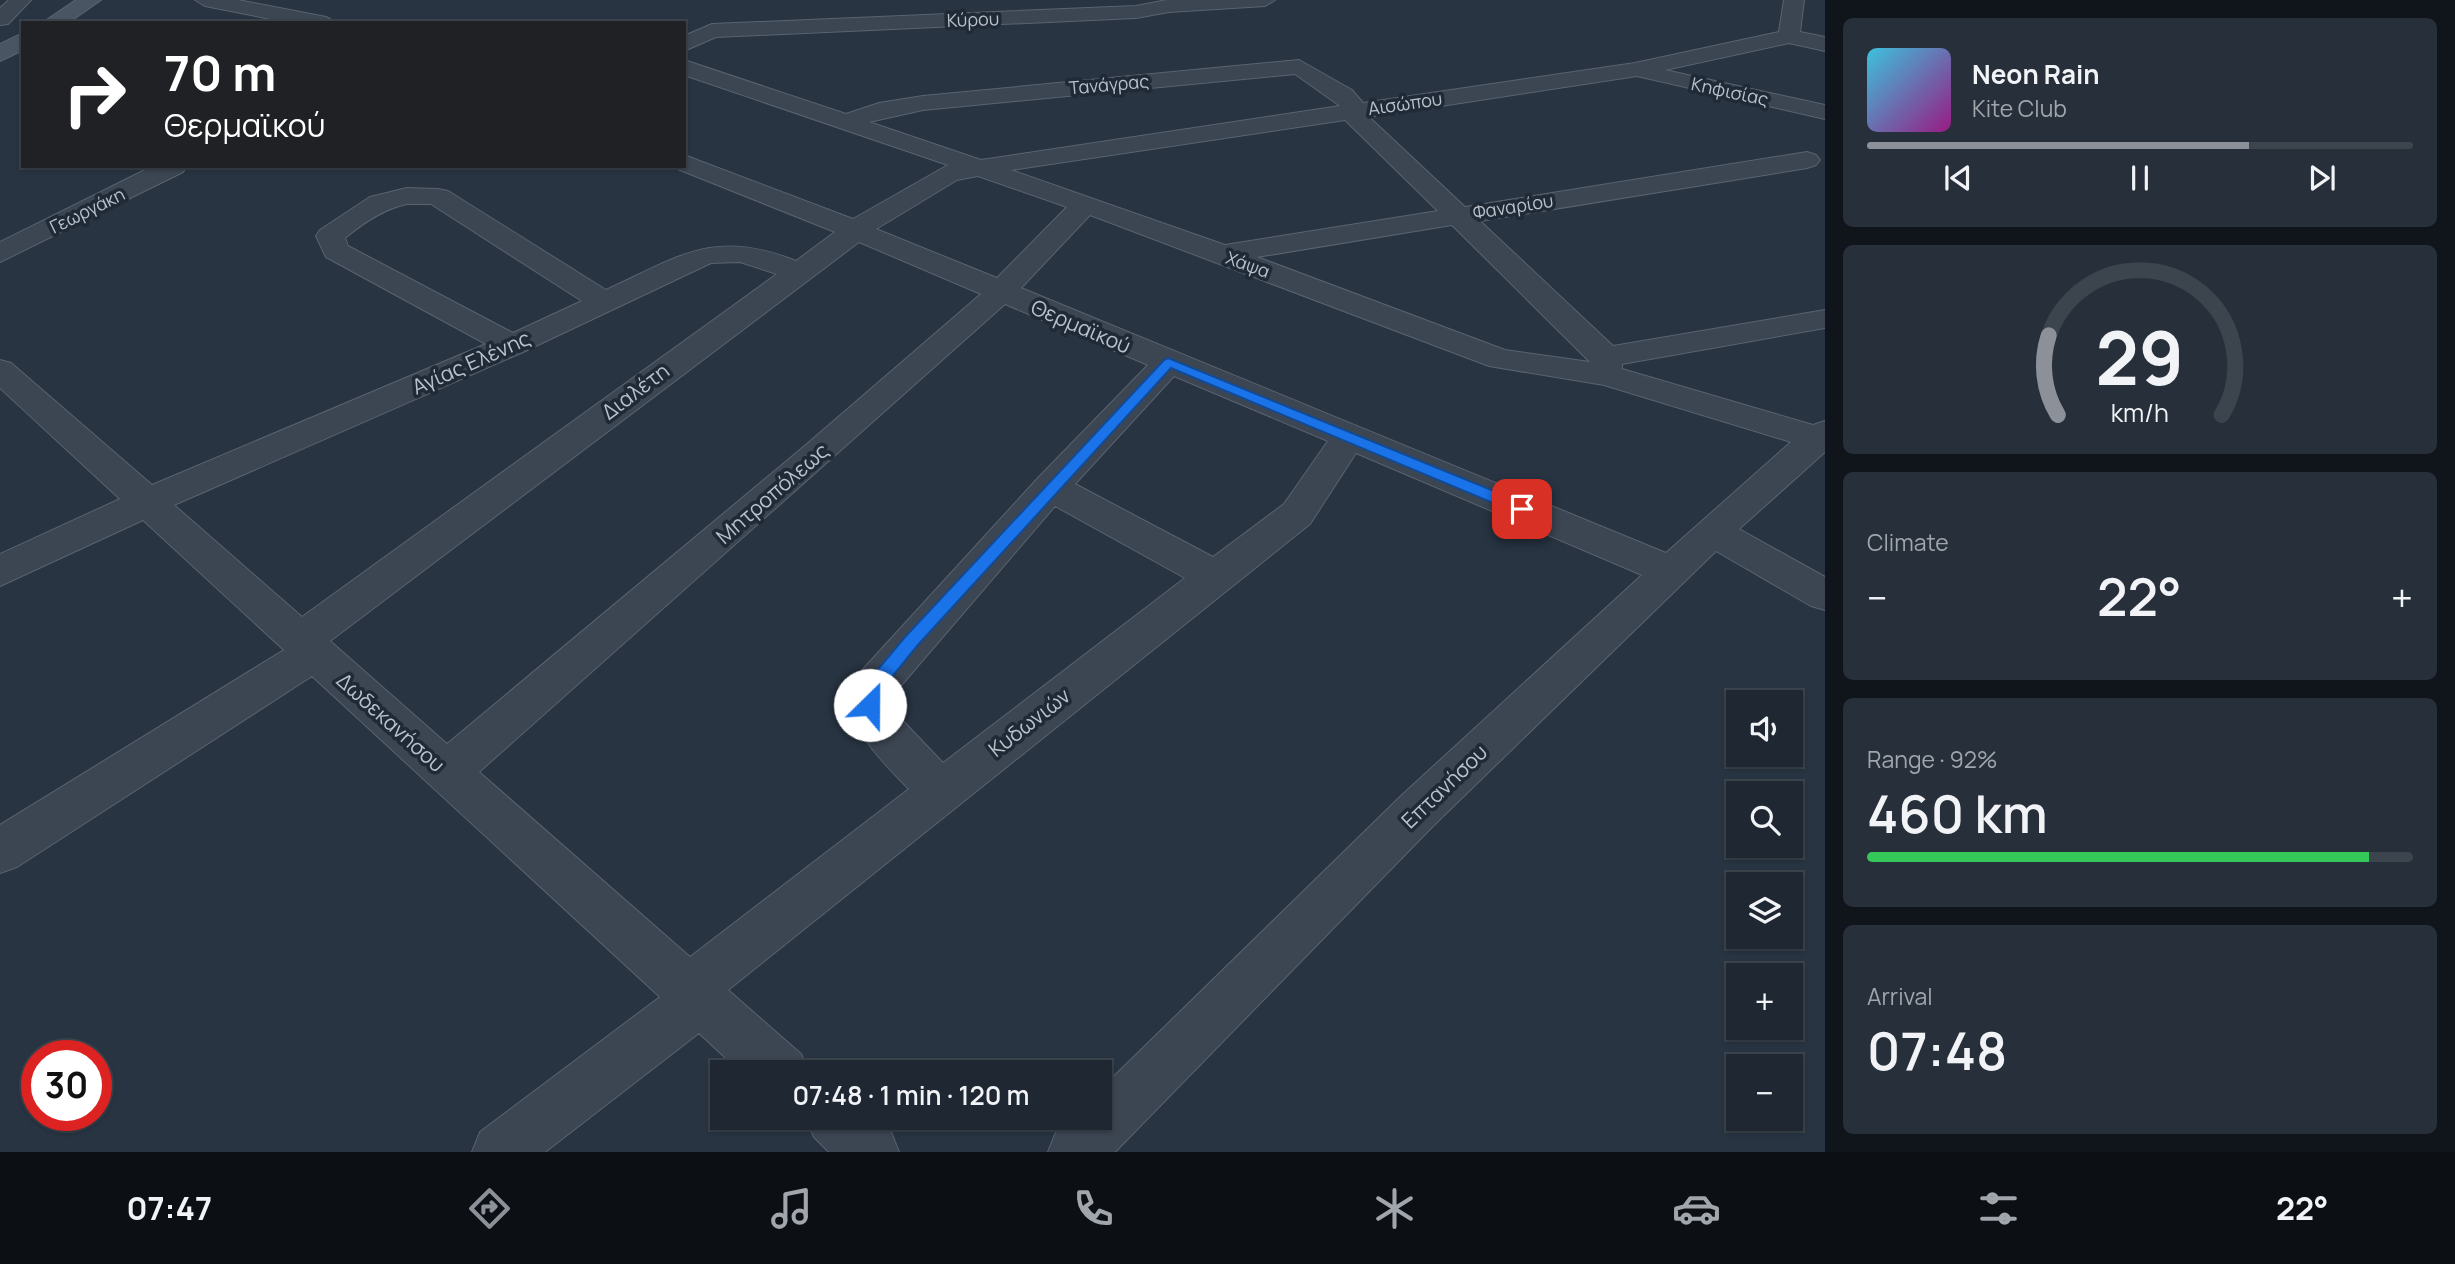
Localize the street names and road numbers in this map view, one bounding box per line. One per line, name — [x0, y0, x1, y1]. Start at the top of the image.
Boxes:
street label: Κύρου — [946, 6, 1000, 32]
street label: Τανάγρας — [1068, 69, 1150, 99]
street label: Κηφισίας — [1689, 71, 1771, 111]
street label: Αισώπου — [1366, 86, 1444, 120]
street label: Γεωργάκη — [45, 181, 129, 239]
street label: Φαναρίου — [1471, 188, 1555, 224]
street label: Χάψα — [1223, 245, 1273, 283]
street label: Θερμαϊκού — [1027, 292, 1135, 360]
street label: Αγίας Ελένης — [407, 323, 535, 401]
street label: Διαλέτη — [595, 356, 675, 426]
street label: Μητροπόλεως — [710, 436, 834, 550]
street label: Δωδεκανήσου — [331, 666, 451, 778]
street label: Κυδωνιών — [982, 681, 1076, 763]
street label: Επτανήσου — [1395, 738, 1493, 834]

